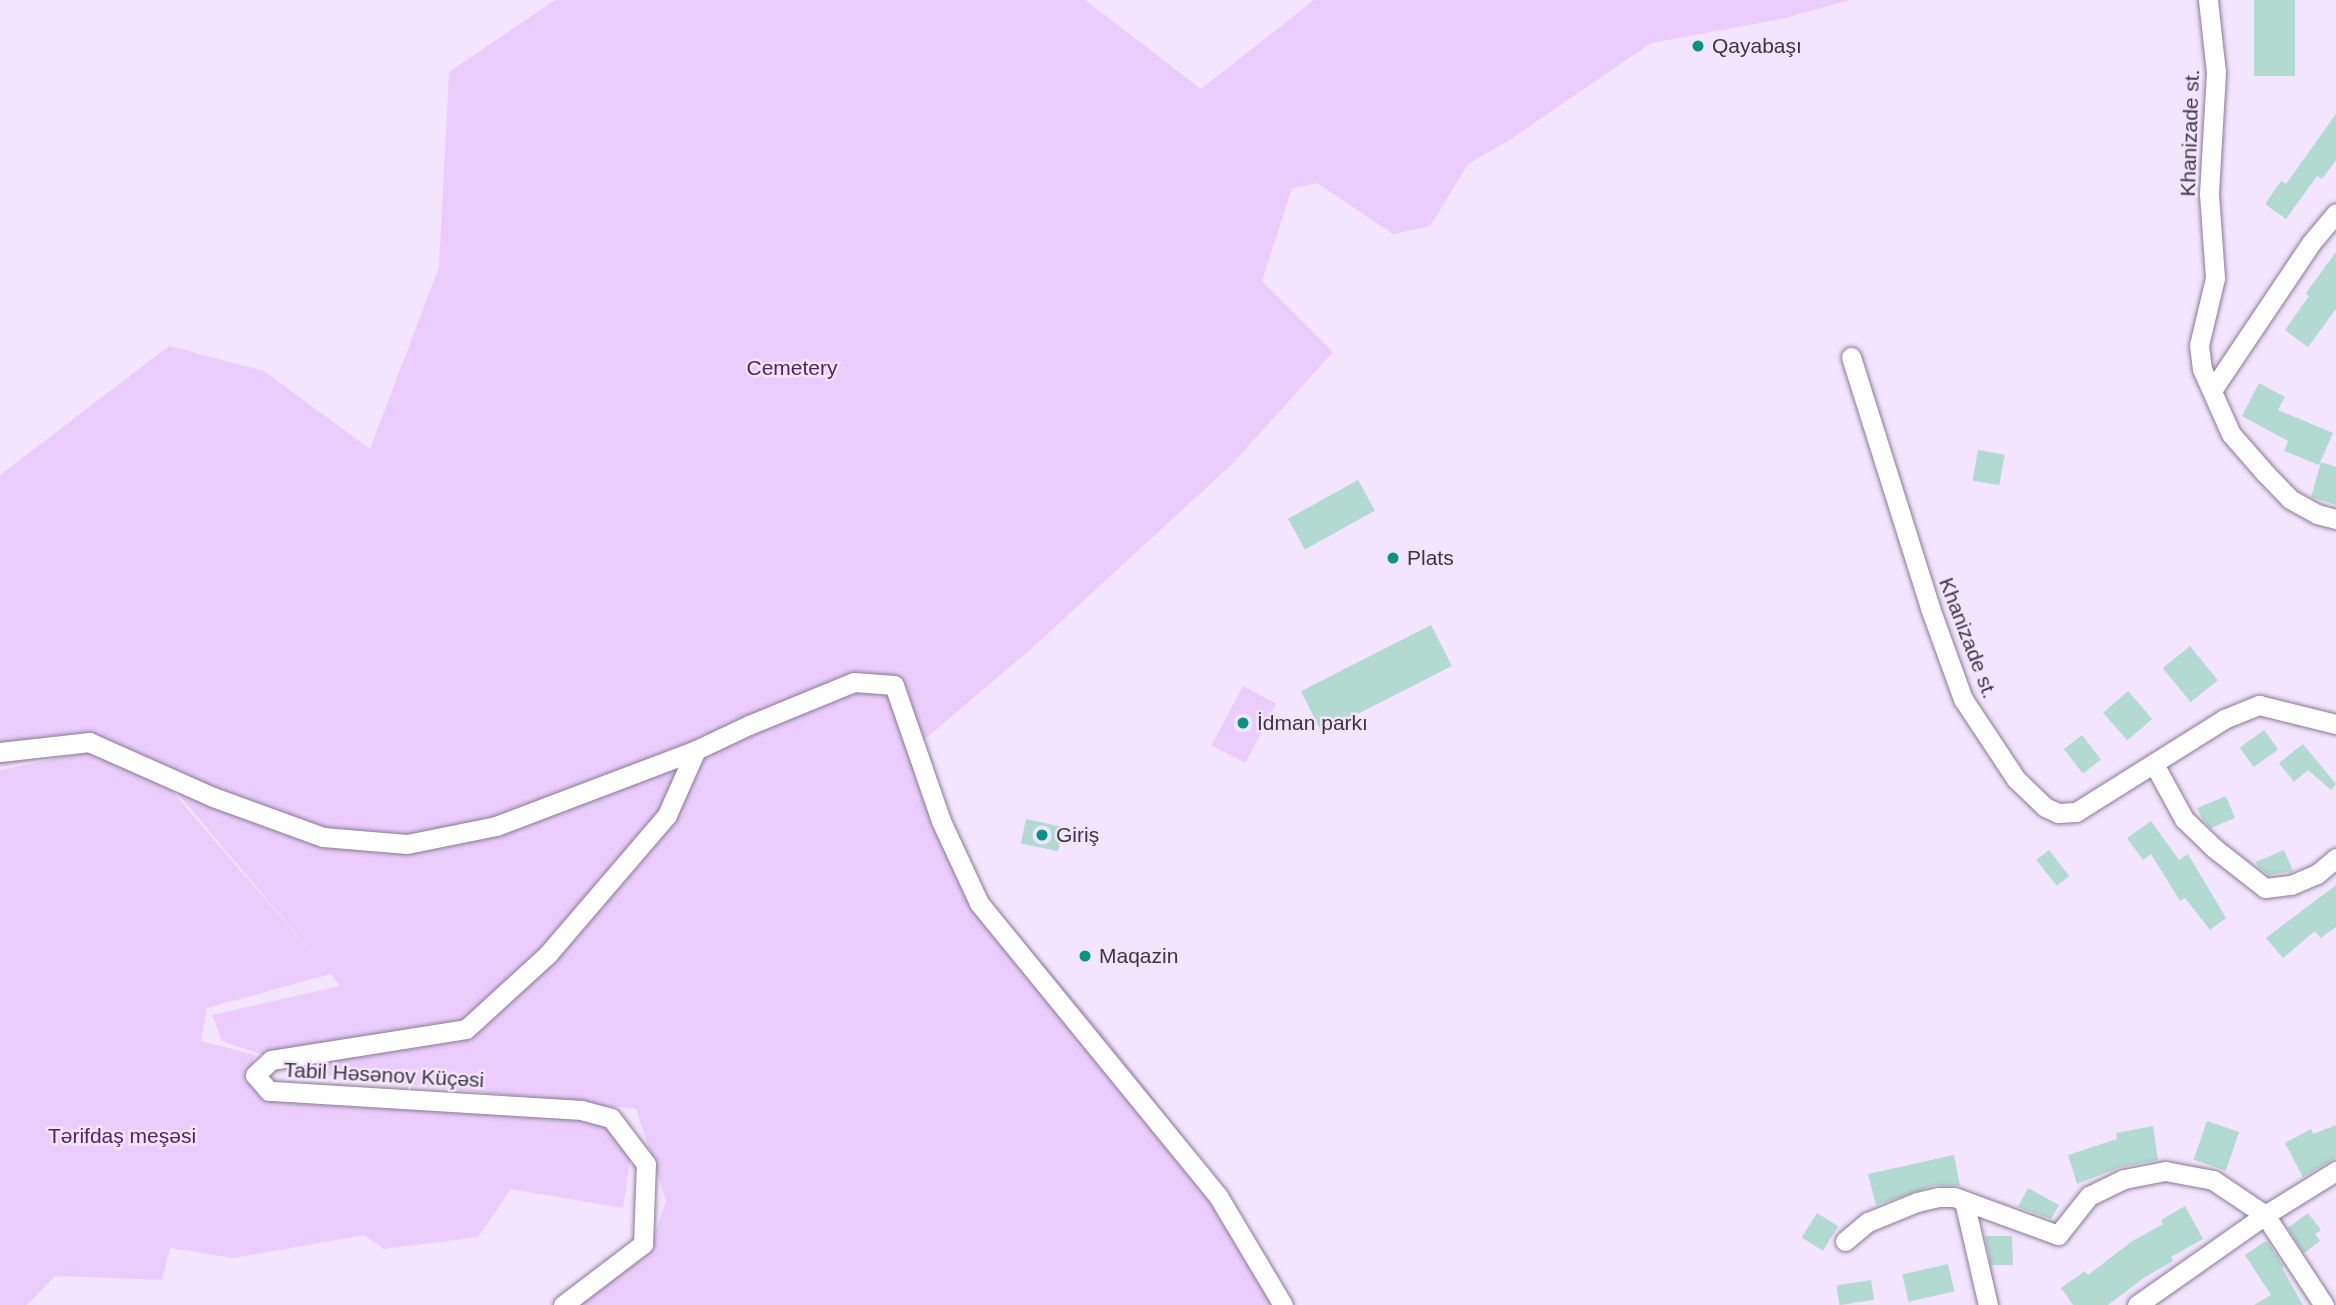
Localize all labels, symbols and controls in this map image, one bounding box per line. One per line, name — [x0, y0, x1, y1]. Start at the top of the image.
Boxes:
place label: Qayabaşı — [1712, 33, 1802, 59]
marker: Qayabaşı — [1690, 38, 1706, 54]
street label: Khanizade st. — [2175, 69, 2205, 197]
park label: Cemetery — [746, 355, 838, 381]
place label: Plats — [1407, 545, 1454, 571]
marker: Plats — [1385, 550, 1401, 566]
street label: Khanizade st. — [1933, 574, 2003, 702]
place label: İdman parkı — [1257, 710, 1368, 736]
marker: İdman parkı — [1235, 715, 1251, 731]
place label: Giriş — [1056, 822, 1099, 848]
marker: Giriş — [1034, 827, 1050, 843]
place label: Maqazin — [1099, 943, 1178, 969]
marker: Maqazin — [1077, 948, 1093, 964]
street label: Tabil Həsənov Küçəsi — [283, 1057, 485, 1093]
park label: Tərifdaş meşəsi — [48, 1123, 196, 1149]

